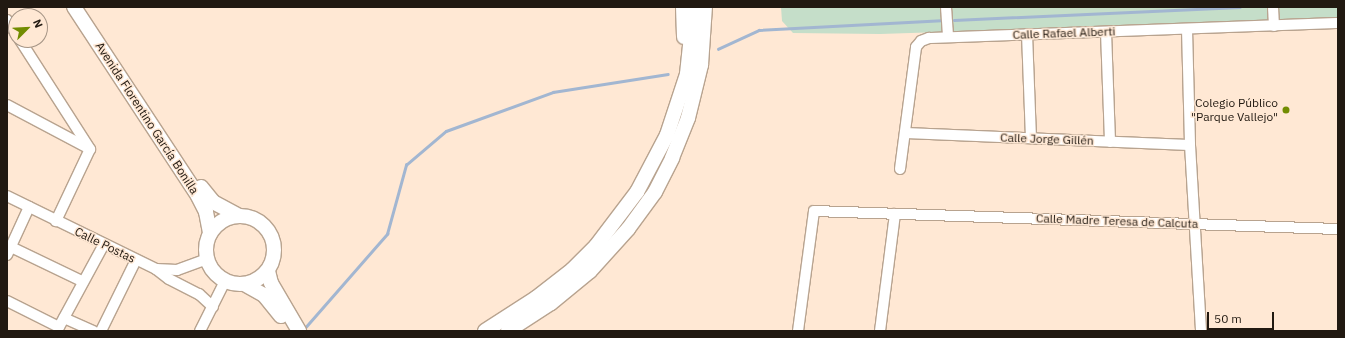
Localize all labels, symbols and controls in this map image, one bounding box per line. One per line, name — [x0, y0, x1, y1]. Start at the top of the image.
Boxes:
north arrow — [8, 8, 48, 48]
text: N — [30, 17, 46, 30]
street label: Calle Rafael Alberti — [1012, 24, 1116, 42]
street label: Avenida Florentino García Bonilla — [92, 39, 202, 197]
place label: Colegio Público "Parque Vallejo" — [1191, 96, 1278, 124]
marker: Colegio Público "Parque Vallejo" — [1281, 105, 1291, 115]
street label: Calle Jorge Gillén — [1000, 130, 1094, 148]
street label: Calle Madre Teresa de Calcuta — [1036, 211, 1198, 231]
street label: Calle Postas — [72, 224, 138, 266]
scale bar — [1209, 304, 1276, 330]
text: 50 m — [1214, 311, 1242, 326]

